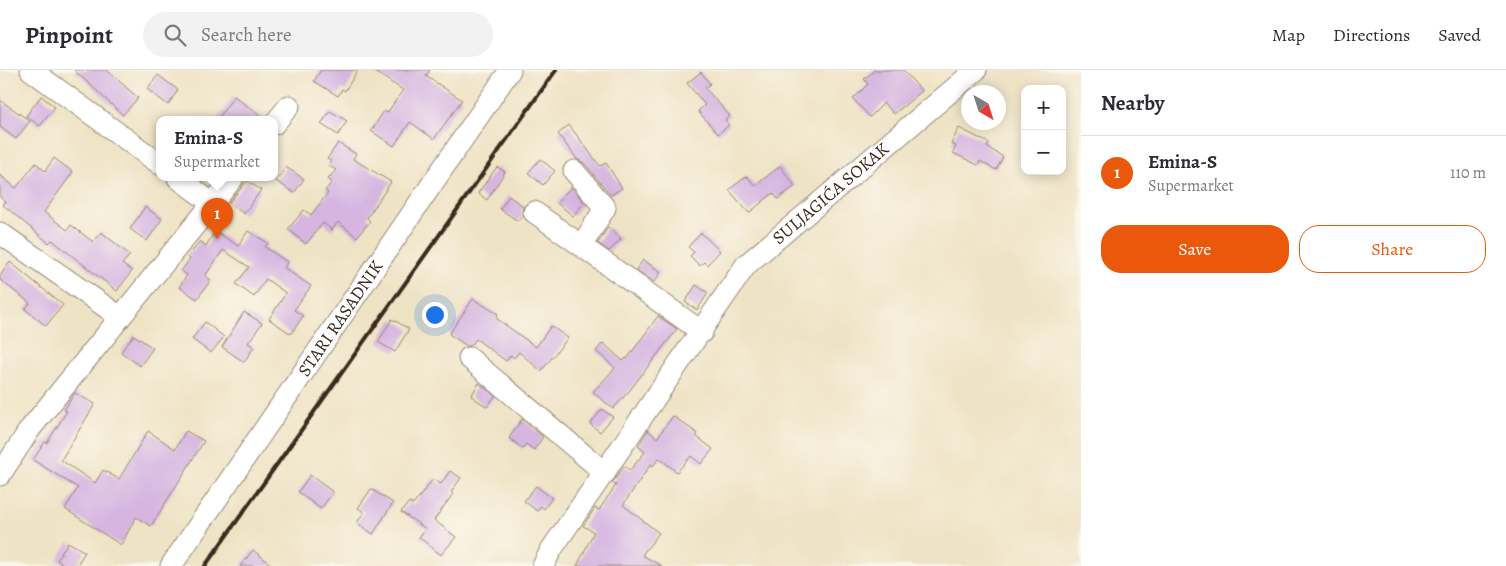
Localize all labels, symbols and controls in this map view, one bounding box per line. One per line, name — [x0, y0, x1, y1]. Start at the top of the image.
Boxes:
search box — [143, 12, 493, 57]
text: Pinpoint — [25, 19, 113, 51]
icon: search — [161, 21, 189, 49]
text: Search here — [201, 22, 291, 48]
text: Map — [1272, 23, 1305, 47]
text: Directions — [1333, 23, 1410, 47]
text: Saved — [1438, 23, 1481, 47]
north arrow — [961, 85, 1006, 130]
map controls — [1021, 85, 1066, 175]
button: + — [1021, 85, 1066, 130]
text: Nearby — [1101, 89, 1164, 117]
popup — [156, 116, 278, 181]
text: Emina-S — [174, 125, 243, 151]
button: − — [1021, 130, 1066, 175]
street label: SULJAGIĆA SOKAK — [767, 137, 894, 250]
text: Emina-S — [1148, 149, 1217, 175]
text: Supermarket — [174, 151, 260, 173]
text: 1 — [1114, 162, 1120, 184]
text: 110 m — [1450, 162, 1486, 184]
text: Supermarket — [1148, 175, 1234, 197]
pin: 1 — [201, 198, 233, 239]
button: Save — [1101, 225, 1289, 273]
button: Share — [1299, 225, 1486, 273]
street label: STARI RASADNIK — [292, 255, 389, 381]
your location — [422, 302, 448, 328]

